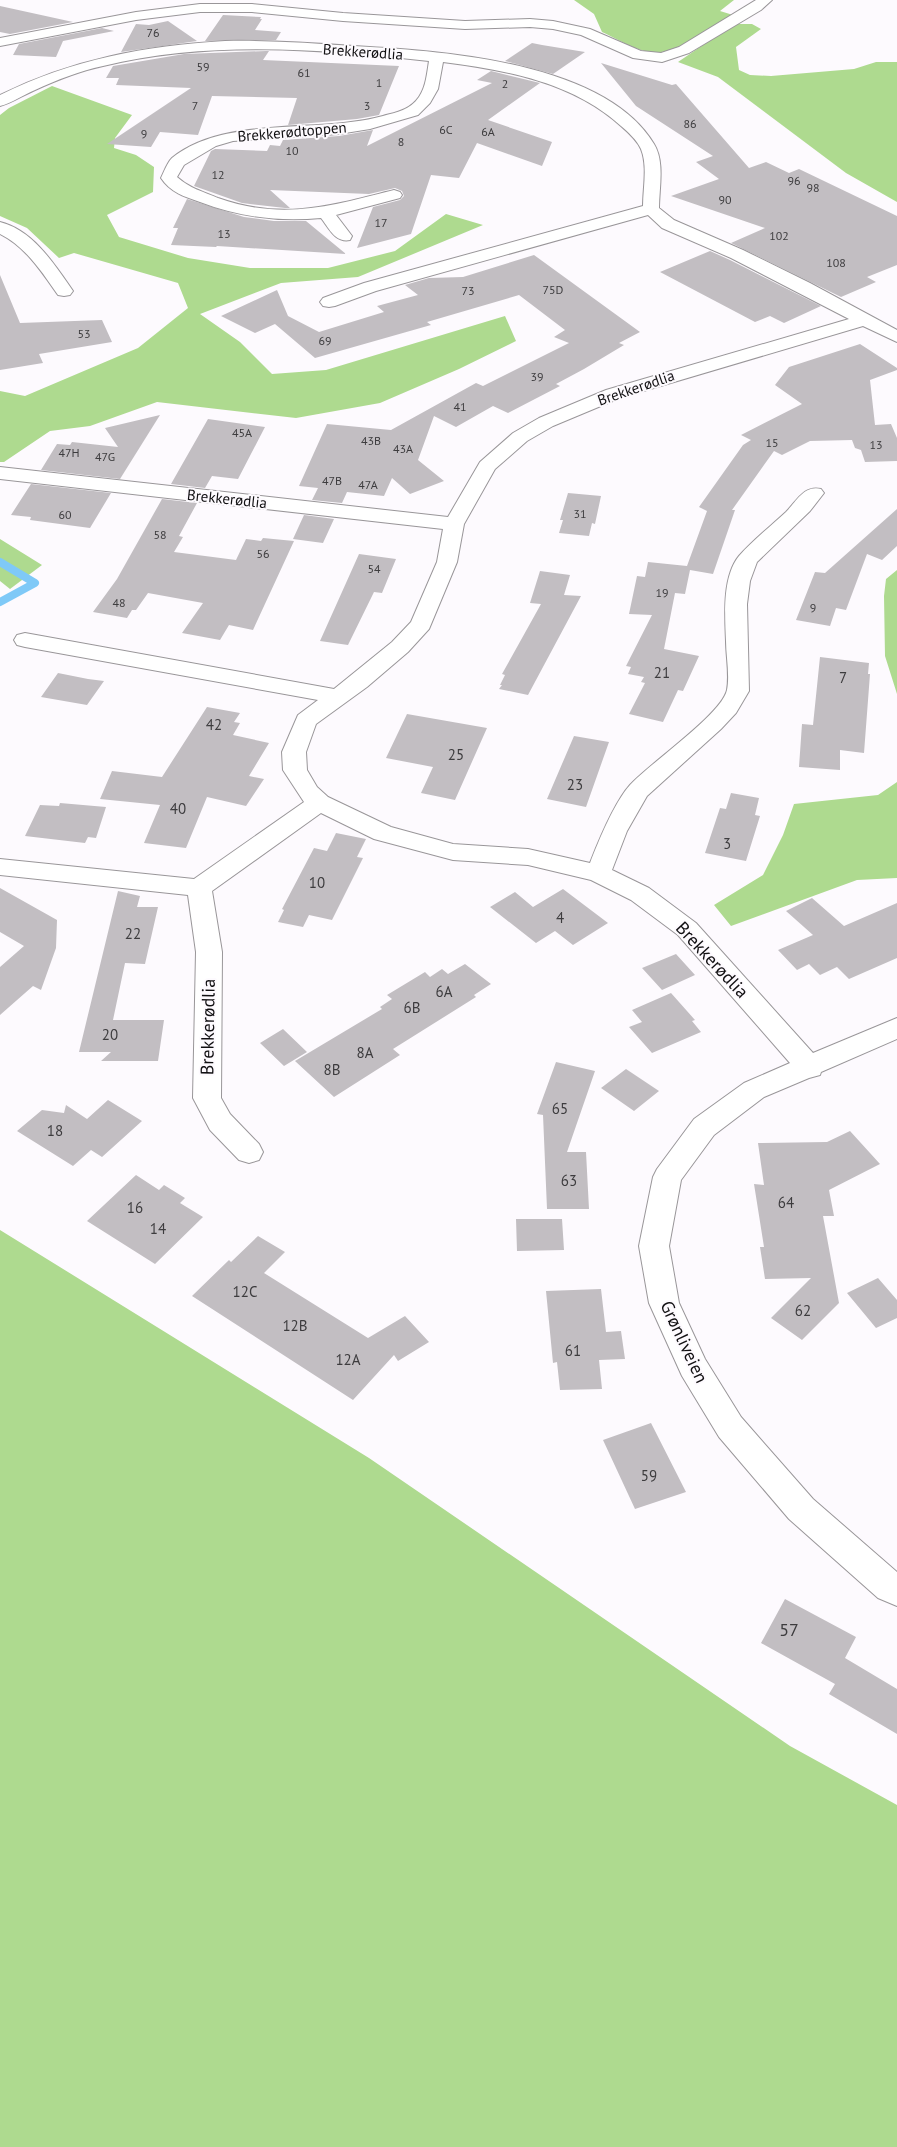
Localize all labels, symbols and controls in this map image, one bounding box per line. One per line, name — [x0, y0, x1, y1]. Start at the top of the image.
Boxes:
house number: 76 — [146, 25, 160, 40]
street label: Brekkerødlia — [322, 39, 404, 64]
house number: 59 — [196, 59, 210, 74]
house number: 61 — [297, 65, 311, 80]
house number: 1 — [376, 75, 382, 90]
house number: 2 — [502, 76, 508, 91]
house number: 7 — [192, 98, 198, 113]
house number: 3 — [364, 98, 370, 113]
house number: 86 — [683, 116, 697, 131]
street label: Brekkerødtoppen — [237, 117, 347, 146]
house number: 6C — [439, 122, 453, 137]
house number: 6A — [481, 124, 495, 139]
house number: 9 — [141, 126, 147, 141]
house number: 8 — [398, 134, 404, 149]
house number: 10 — [285, 143, 299, 158]
house number: 12 — [211, 167, 225, 182]
house number: 96 — [787, 173, 801, 188]
house number: 98 — [806, 180, 820, 195]
house number: 90 — [718, 192, 732, 207]
house number: 17 — [374, 215, 388, 230]
house number: 13 — [217, 226, 231, 241]
house number: 102 — [769, 228, 789, 243]
house number: 108 — [826, 255, 846, 270]
house number: 75D — [543, 282, 564, 297]
house number: 73 — [461, 283, 475, 298]
house number: 53 — [77, 326, 91, 341]
house number: 69 — [318, 333, 332, 348]
street label: Brekkerødlia — [595, 365, 677, 410]
house number: 39 — [530, 369, 544, 384]
house number: 41 — [453, 399, 467, 414]
house number: 45A — [232, 425, 252, 440]
house number: 43B — [361, 433, 381, 448]
house number: 15 — [765, 435, 779, 450]
house number: 13 — [869, 437, 883, 452]
house number: 43A — [393, 441, 413, 456]
house number: 47H — [58, 445, 80, 460]
house number: 47G — [95, 449, 115, 464]
house number: 47B — [322, 473, 342, 488]
house number: 47A — [358, 477, 378, 492]
street label: Brekkerødlia — [186, 485, 268, 512]
house number: 31 — [573, 506, 587, 521]
house number: 60 — [58, 507, 72, 522]
house number: 58 — [153, 527, 167, 542]
house number: 56 — [256, 546, 270, 561]
house number: 54 — [367, 561, 381, 576]
house number: 19 — [655, 585, 669, 600]
house number: 48 — [112, 595, 126, 610]
house number: 9 — [810, 600, 816, 615]
house number: 21 — [654, 663, 670, 682]
house number: 7 — [839, 668, 847, 687]
house number: 42 — [206, 715, 222, 734]
house number: 25 — [448, 745, 464, 764]
house number: 23 — [567, 775, 583, 794]
house number: 40 — [170, 799, 186, 818]
house number: 3 — [723, 834, 731, 853]
house number: 10 — [309, 873, 325, 892]
house number: 4 — [556, 908, 564, 927]
street label: Brekkerødlia — [671, 917, 754, 1003]
house number: 22 — [125, 924, 141, 943]
street label: Brekkerødlia — [195, 979, 220, 1075]
house number: 6A — [436, 982, 453, 1001]
house number: 6B — [404, 998, 420, 1017]
house number: 20 — [102, 1025, 118, 1044]
house number: 8A — [357, 1043, 374, 1062]
house number: 8B — [324, 1060, 340, 1079]
house number: 65 — [552, 1099, 568, 1118]
house number: 18 — [47, 1121, 63, 1140]
house number: 63 — [561, 1171, 577, 1190]
house number: 64 — [778, 1193, 794, 1212]
house number: 16 — [127, 1198, 143, 1217]
house number: 14 — [150, 1219, 166, 1238]
house number: 12C — [233, 1282, 257, 1301]
street label: Grønliveien — [655, 1297, 714, 1387]
house number: 62 — [795, 1301, 811, 1320]
house number: 12B — [282, 1316, 308, 1335]
house number: 61 — [565, 1341, 581, 1360]
house number: 12A — [335, 1350, 361, 1369]
house number: 59 — [641, 1466, 657, 1485]
house number: 57 — [779, 1618, 799, 1641]

